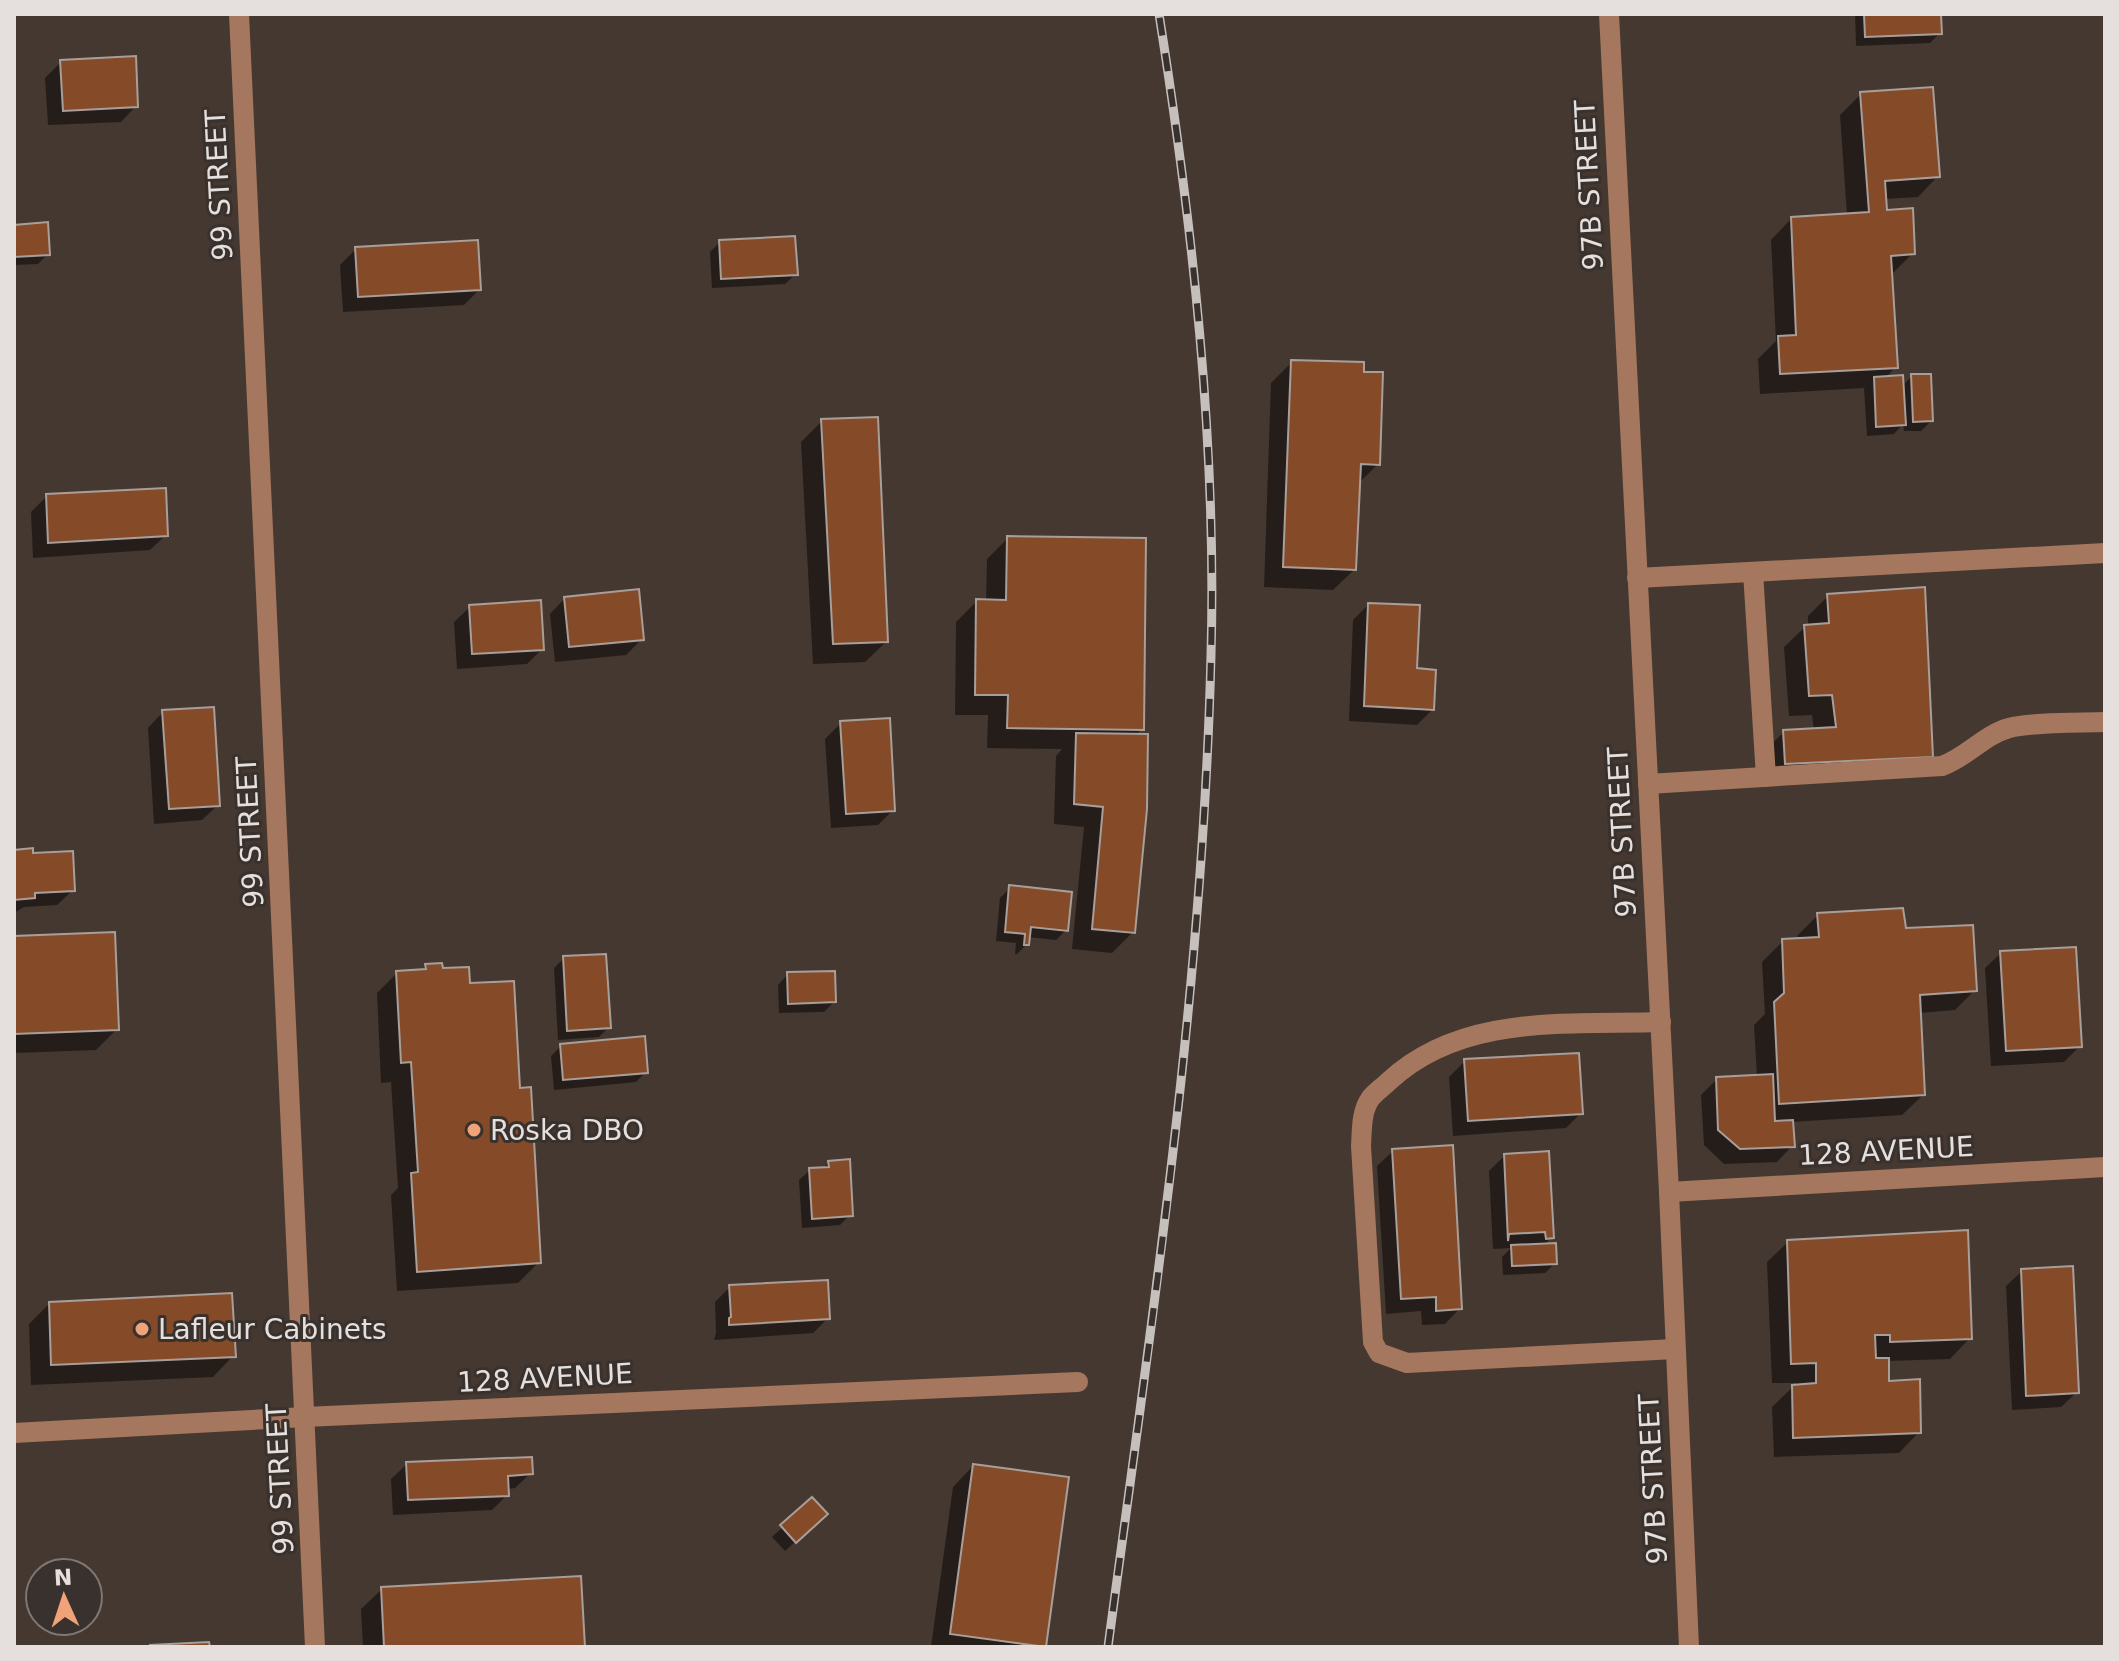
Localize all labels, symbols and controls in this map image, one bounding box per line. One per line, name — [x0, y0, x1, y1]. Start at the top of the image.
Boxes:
street label: 97B STREET — [1568, 98, 1610, 271]
street label: 99 STREET — [199, 108, 239, 261]
street label: 97B STREET — [1601, 745, 1643, 918]
street label: 99 STREET — [230, 755, 270, 908]
place label: Roska DBO — [490, 1114, 644, 1147]
marker: Roska DBO — [465, 1121, 483, 1139]
street label: 128 AVENUE — [1797, 1130, 1975, 1172]
place label: Lafleur Cabinets — [158, 1313, 387, 1346]
marker: Lafleur Cabinets — [133, 1320, 151, 1338]
street label: 128 AVENUE — [456, 1357, 634, 1399]
street label: 97B STREET — [1632, 1392, 1674, 1565]
street label: 99 STREET — [260, 1402, 300, 1555]
north arrow — [24, 1557, 104, 1637]
text: N — [53, 1565, 73, 1590]

